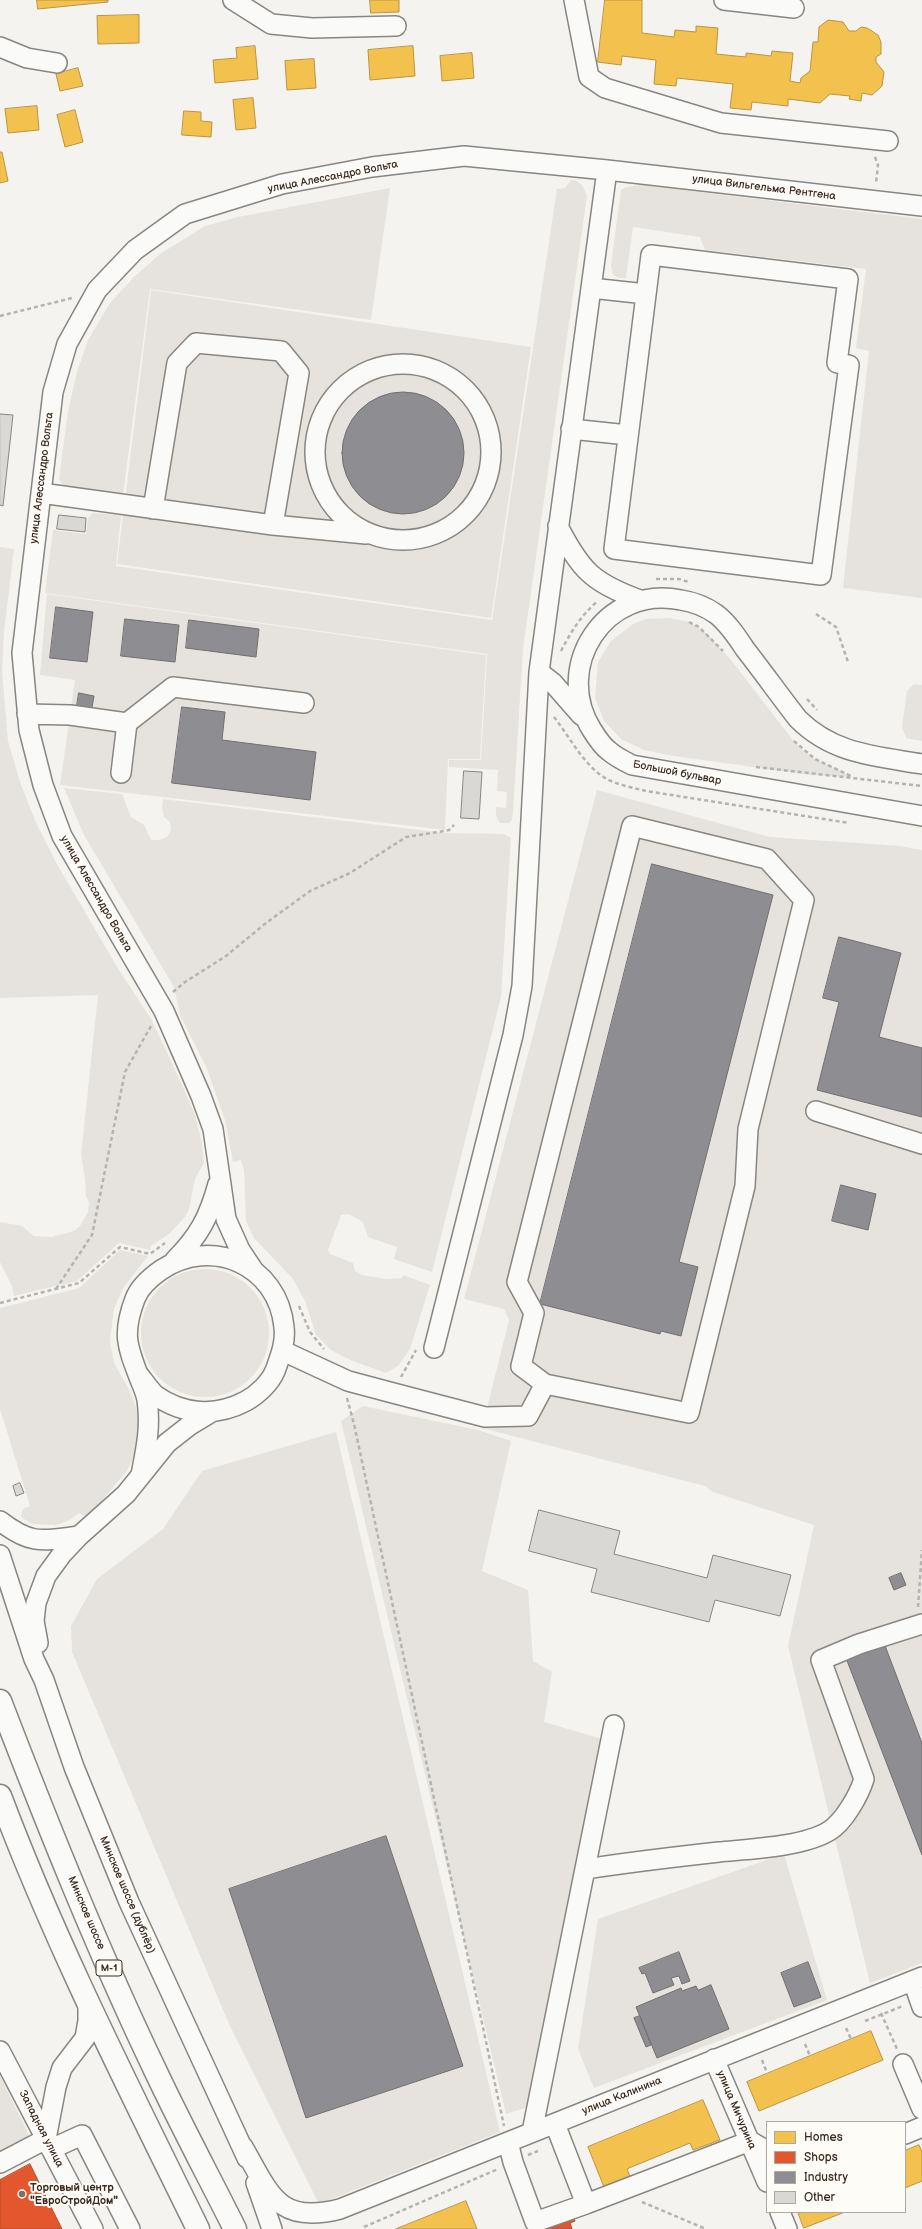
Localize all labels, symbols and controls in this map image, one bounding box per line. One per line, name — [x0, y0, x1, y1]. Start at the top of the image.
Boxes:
street label: улица Алессандро Вольта — [267, 158, 399, 196]
street label: улица Вильгельма Рентгена — [691, 173, 837, 203]
street label: улица Алессандро Вольта — [27, 412, 57, 544]
street label: Большой бульвар — [632, 758, 722, 788]
street label: улица Алессандро Вольта — [57, 833, 135, 955]
street label: Минское шоссе (дублёр) — [96, 1834, 158, 1956]
street label: Минское шоссе — [65, 1874, 107, 1952]
road number: М-1 — [96, 1960, 122, 1976]
street label: улица Мичурина — [713, 2068, 759, 2152]
street label: улица Калинина — [580, 2074, 664, 2118]
street label: Западная улица — [16, 2088, 66, 2170]
legend — [766, 2121, 906, 2213]
text: Homes — [804, 2130, 843, 2145]
text: Shops — [804, 2150, 838, 2165]
text: Industry — [804, 2170, 848, 2185]
place label: Торговый центр "ЕвроСтройДом" — [30, 2181, 118, 2207]
marker: Торговый центр "ЕвроСтройДом" — [17, 2189, 27, 2199]
text: Other — [804, 2190, 835, 2205]

